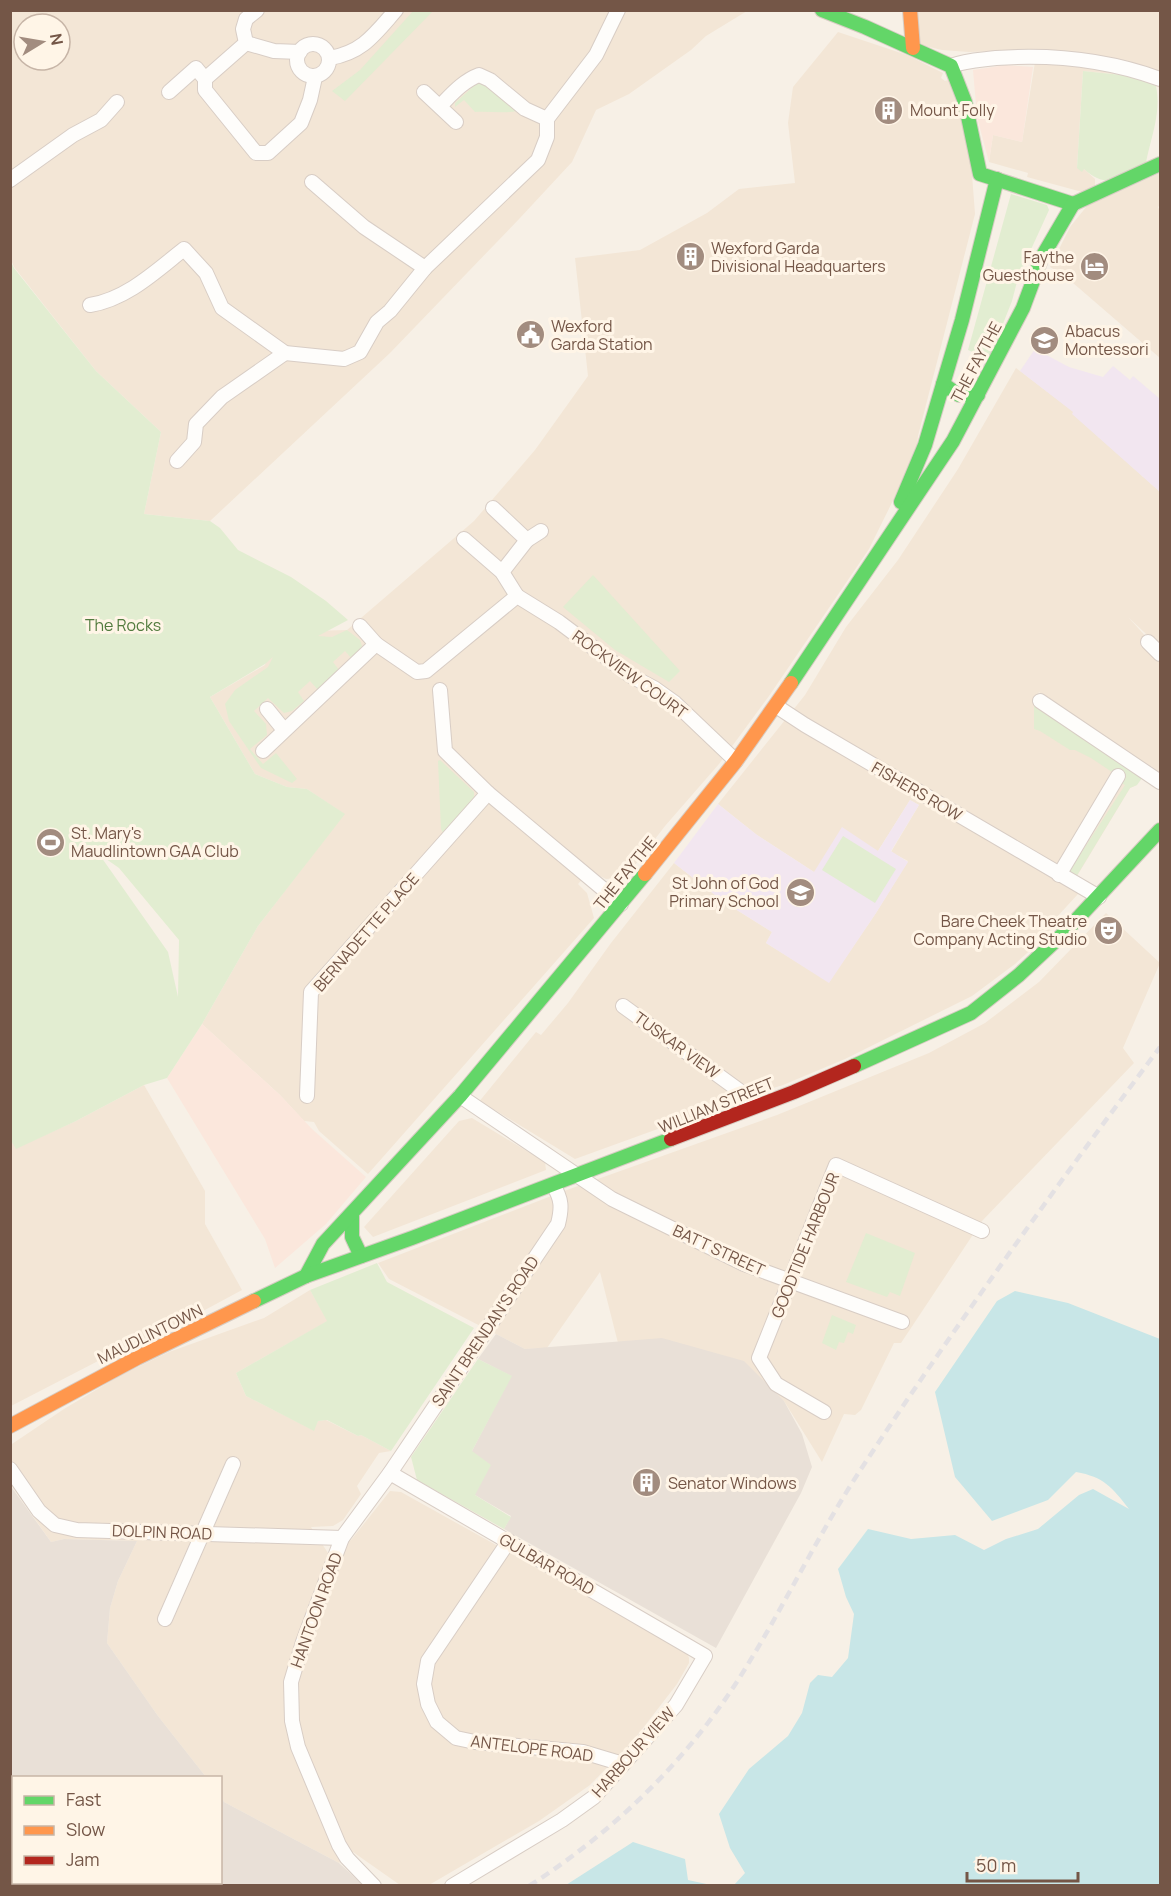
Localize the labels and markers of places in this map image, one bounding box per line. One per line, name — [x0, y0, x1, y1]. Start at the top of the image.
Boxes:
building icon: Mount Folly — [873, 94, 905, 126]
place label: Mount Folly — [910, 99, 995, 121]
place label: Wexford Garda Divisional Headquarters — [711, 237, 886, 277]
building icon: Wexford Garda Divisional Headquarters — [674, 241, 706, 273]
place label: Faythe Guesthouse — [983, 246, 1074, 286]
hotel icon: Faythe Guesthouse — [1079, 250, 1111, 282]
place label: Wexford Garda Station — [551, 315, 653, 355]
public building icon: Wexford Garda Station — [514, 319, 546, 351]
place label: Abacus Montessori — [1065, 320, 1149, 360]
school or university icon: Abacus Montessori — [1028, 324, 1060, 356]
place label: St. Mary's Maudlintown GAA Club — [71, 822, 239, 862]
sports icon: St. Mary's Maudlintown GAA Club — [34, 826, 66, 858]
place label: St John of God Primary School — [669, 872, 779, 912]
school or university icon: St John of God Primary School — [784, 876, 816, 908]
place label: Bare Cheek Theatre Company Acting Studio — [914, 910, 1087, 950]
theatre icon: Bare Cheek Theatre Company Acting Studio — [1092, 914, 1124, 946]
building icon: Senator Windows — [631, 1467, 663, 1499]
place label: Senator Windows — [668, 1472, 797, 1494]

